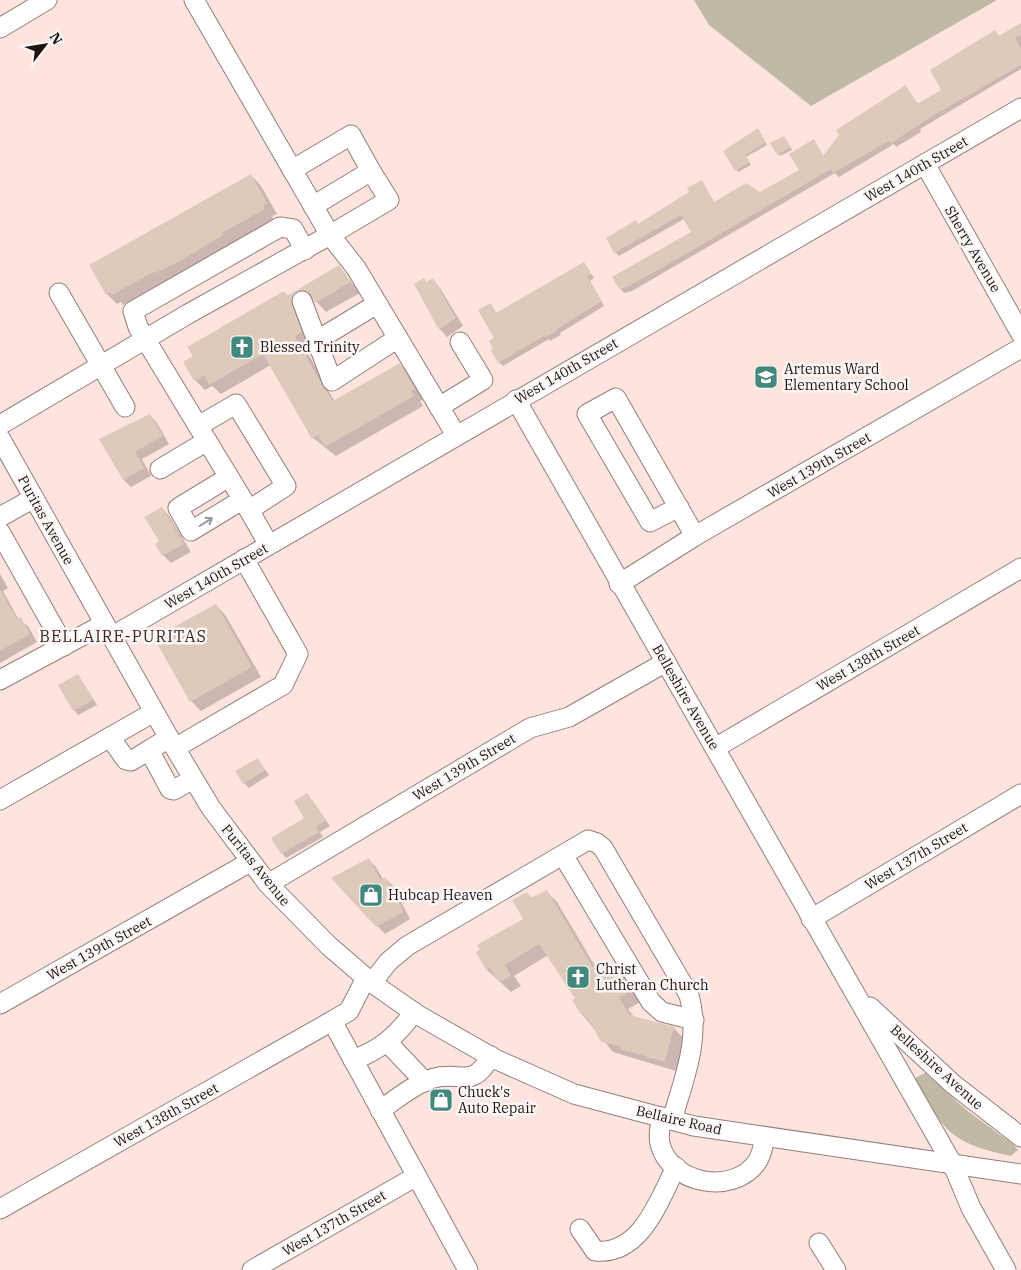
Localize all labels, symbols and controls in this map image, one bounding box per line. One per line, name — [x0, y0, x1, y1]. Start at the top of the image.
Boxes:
north arrow — [20, 20, 70, 70]
text: N — [46, 29, 67, 48]
street label: West 140th Street — [861, 132, 971, 206]
street label: Sherry Avenue — [941, 202, 1005, 296]
church icon: Blessed Trinity — [229, 334, 255, 360]
street label: West 140th Street — [511, 334, 621, 408]
place label: Blessed Trinity — [260, 338, 360, 356]
place label: Artemus Ward Elementary School — [784, 360, 909, 394]
school or university icon: Artemus Ward Elementary School — [753, 364, 779, 390]
street label: West 139th Street — [764, 428, 874, 502]
street label: Puritas Avenue — [14, 472, 78, 568]
one-way arrow — [198, 517, 212, 527]
street label: West 140th Street — [161, 539, 271, 613]
street label: West 138th Street — [813, 621, 923, 695]
district label: BELLAIRE-PURITAS — [39, 626, 207, 646]
street label: Belleshire Avenue — [648, 641, 724, 753]
street label: West 139th Street — [409, 729, 519, 805]
street label: West 137th Street — [861, 818, 971, 894]
street label: Puritas Avenue — [218, 821, 294, 909]
shop icon: Hubcap Heaven — [358, 882, 384, 908]
place label: Hubcap Heaven — [388, 886, 493, 904]
street label: West 139th Street — [44, 912, 154, 984]
place label: Christ Lutheran Church — [596, 960, 709, 994]
church icon: Christ Lutheran Church — [565, 964, 591, 990]
street label: Belleshire Avenue — [887, 1021, 987, 1113]
street label: West 138th Street — [111, 1079, 221, 1151]
place label: Chuck's Auto Repair — [458, 1083, 537, 1117]
shop icon: Chuck's Auto Repair — [428, 1087, 454, 1113]
street label: Bellaire Road — [634, 1101, 724, 1139]
street label: West 137th Street — [279, 1186, 389, 1260]

